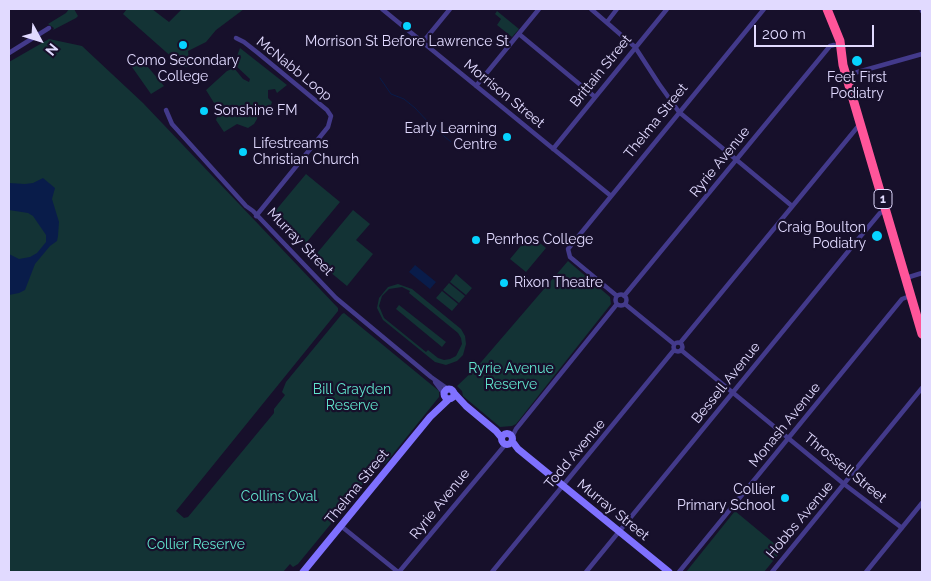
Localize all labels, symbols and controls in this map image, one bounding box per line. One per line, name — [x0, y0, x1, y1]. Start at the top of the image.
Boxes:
north arrow — [15, 15, 65, 65]
scale bar — [756, 15, 876, 47]
marker: Morrison St Before Lawrence St — [401, 20, 413, 32]
text: 200 m — [762, 25, 806, 43]
street label: Brittain Street — [567, 32, 635, 110]
street label: McNabb Loop — [253, 33, 335, 105]
place label: Morrison St Before Lawrence St — [305, 34, 509, 50]
marker: Como Secondary College — [177, 39, 189, 51]
text: N — [42, 40, 61, 59]
place label: Como Secondary College — [127, 53, 239, 85]
marker: Feet First Podiatry — [850, 54, 864, 68]
street label: Morrison Street — [460, 56, 548, 132]
place label: Feet First Podiatry — [827, 70, 887, 102]
street label: Thelma Street — [621, 80, 691, 162]
place label: Sonshine FM — [214, 103, 297, 119]
marker: Sonshine FM — [198, 105, 210, 117]
place label: Early Learning Centre — [404, 121, 497, 154]
street label: Ryrie Avenue — [687, 123, 753, 201]
marker: Early Learning Centre — [501, 131, 513, 143]
place label: Lifestreams Christian Church — [253, 136, 359, 168]
marker: Lifestreams Christian Church — [237, 146, 249, 158]
road number: 1 — [874, 190, 892, 208]
street label: Murray Street — [263, 205, 337, 279]
place label: Craig Boulton Podiatry — [778, 220, 866, 252]
marker: Craig Boulton Podiatry — [870, 229, 884, 243]
place label: Penrhos College — [486, 232, 593, 248]
marker: Penrhos College — [470, 234, 482, 246]
place label: Rixon Theatre — [514, 275, 603, 291]
marker: Rixon Theatre — [498, 277, 510, 289]
street label: Bessell Avenue — [688, 339, 764, 427]
park label: Ryrie Avenue Reserve — [468, 361, 554, 394]
street label: Monash Avenue — [746, 379, 824, 471]
park label: Bill Grayden Reserve — [313, 382, 391, 414]
street label: Todd Avenue — [541, 416, 609, 492]
street label: Throssell Street — [800, 430, 890, 506]
street label: Thelma Street — [322, 446, 392, 528]
street label: Ryrie Avenue — [407, 465, 473, 543]
street label: Murray Street — [574, 476, 652, 544]
street label: Hobbs Avenue — [763, 478, 837, 562]
place label: Collier Primary School — [677, 482, 775, 514]
park label: Collins Oval — [241, 489, 317, 505]
marker: Collier Primary School — [779, 492, 791, 504]
park label: Collier Reserve — [147, 537, 245, 553]

